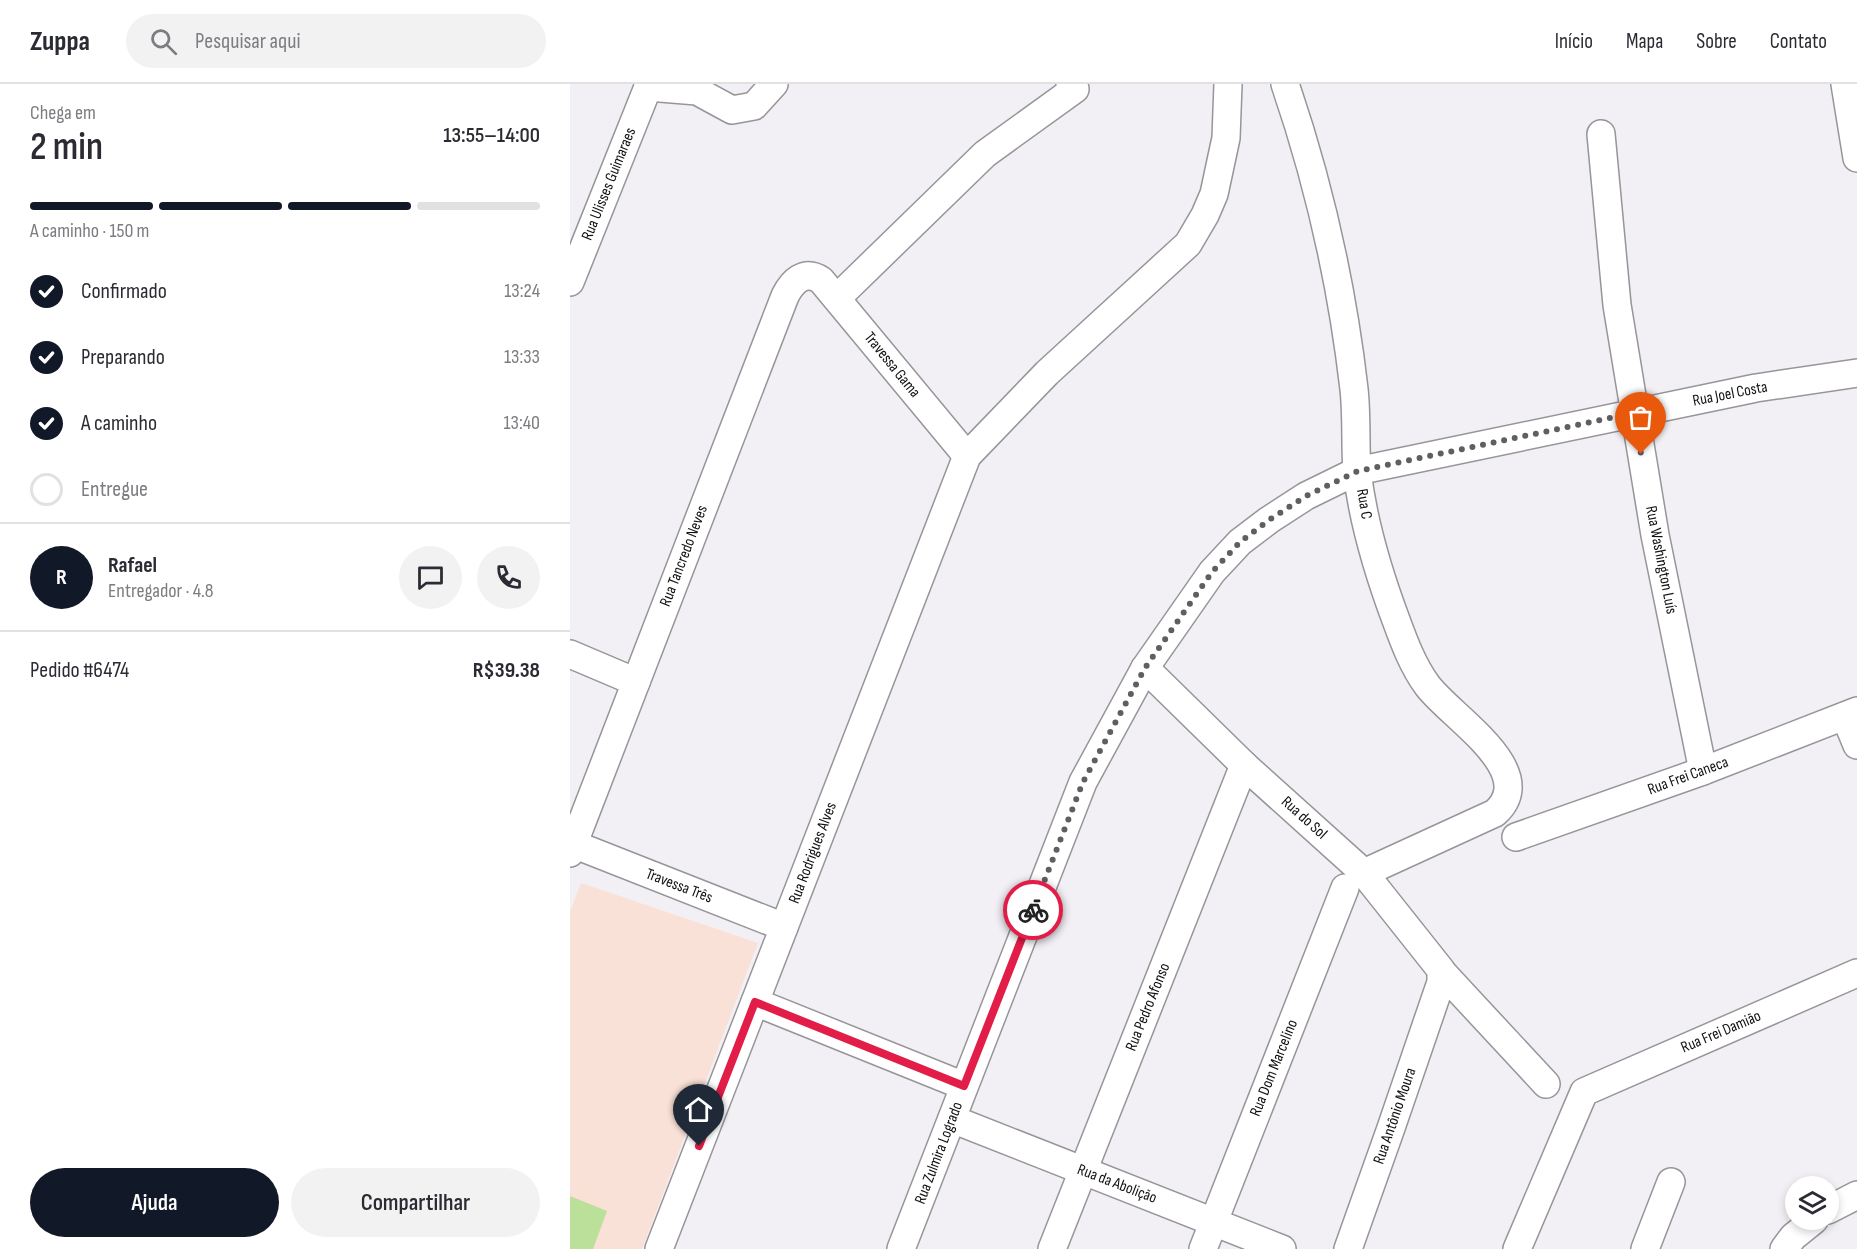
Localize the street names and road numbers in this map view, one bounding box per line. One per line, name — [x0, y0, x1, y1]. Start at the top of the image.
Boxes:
street label: Rua Ulisses Guimaraes — [578, 125, 640, 243]
street label: Travessa Gama — [860, 328, 924, 402]
street label: Rua Joel Costa — [1691, 377, 1769, 411]
street label: Rua C — [1352, 487, 1376, 521]
street label: Rua Tancredo Neves — [656, 502, 712, 609]
street label: Rua Washington Luís — [1641, 504, 1681, 616]
street label: Rua Frei Caneca — [1645, 753, 1731, 799]
street label: Rua do Sol — [1277, 793, 1331, 844]
street label: Rua Rodrigues Alves — [785, 799, 841, 906]
street label: Travessa Três — [643, 865, 715, 907]
street label: Rua Pedro Afonso — [1122, 960, 1174, 1054]
street label: Rua Frei Damião — [1678, 1007, 1764, 1057]
street label: Rua Dom Marcelino — [1246, 1017, 1302, 1119]
street label: Rua Antônio Moura — [1370, 1065, 1420, 1167]
street label: Rua Zulmira Logrado — [911, 1099, 967, 1207]
street label: Rua da Abolição — [1074, 1160, 1160, 1208]

